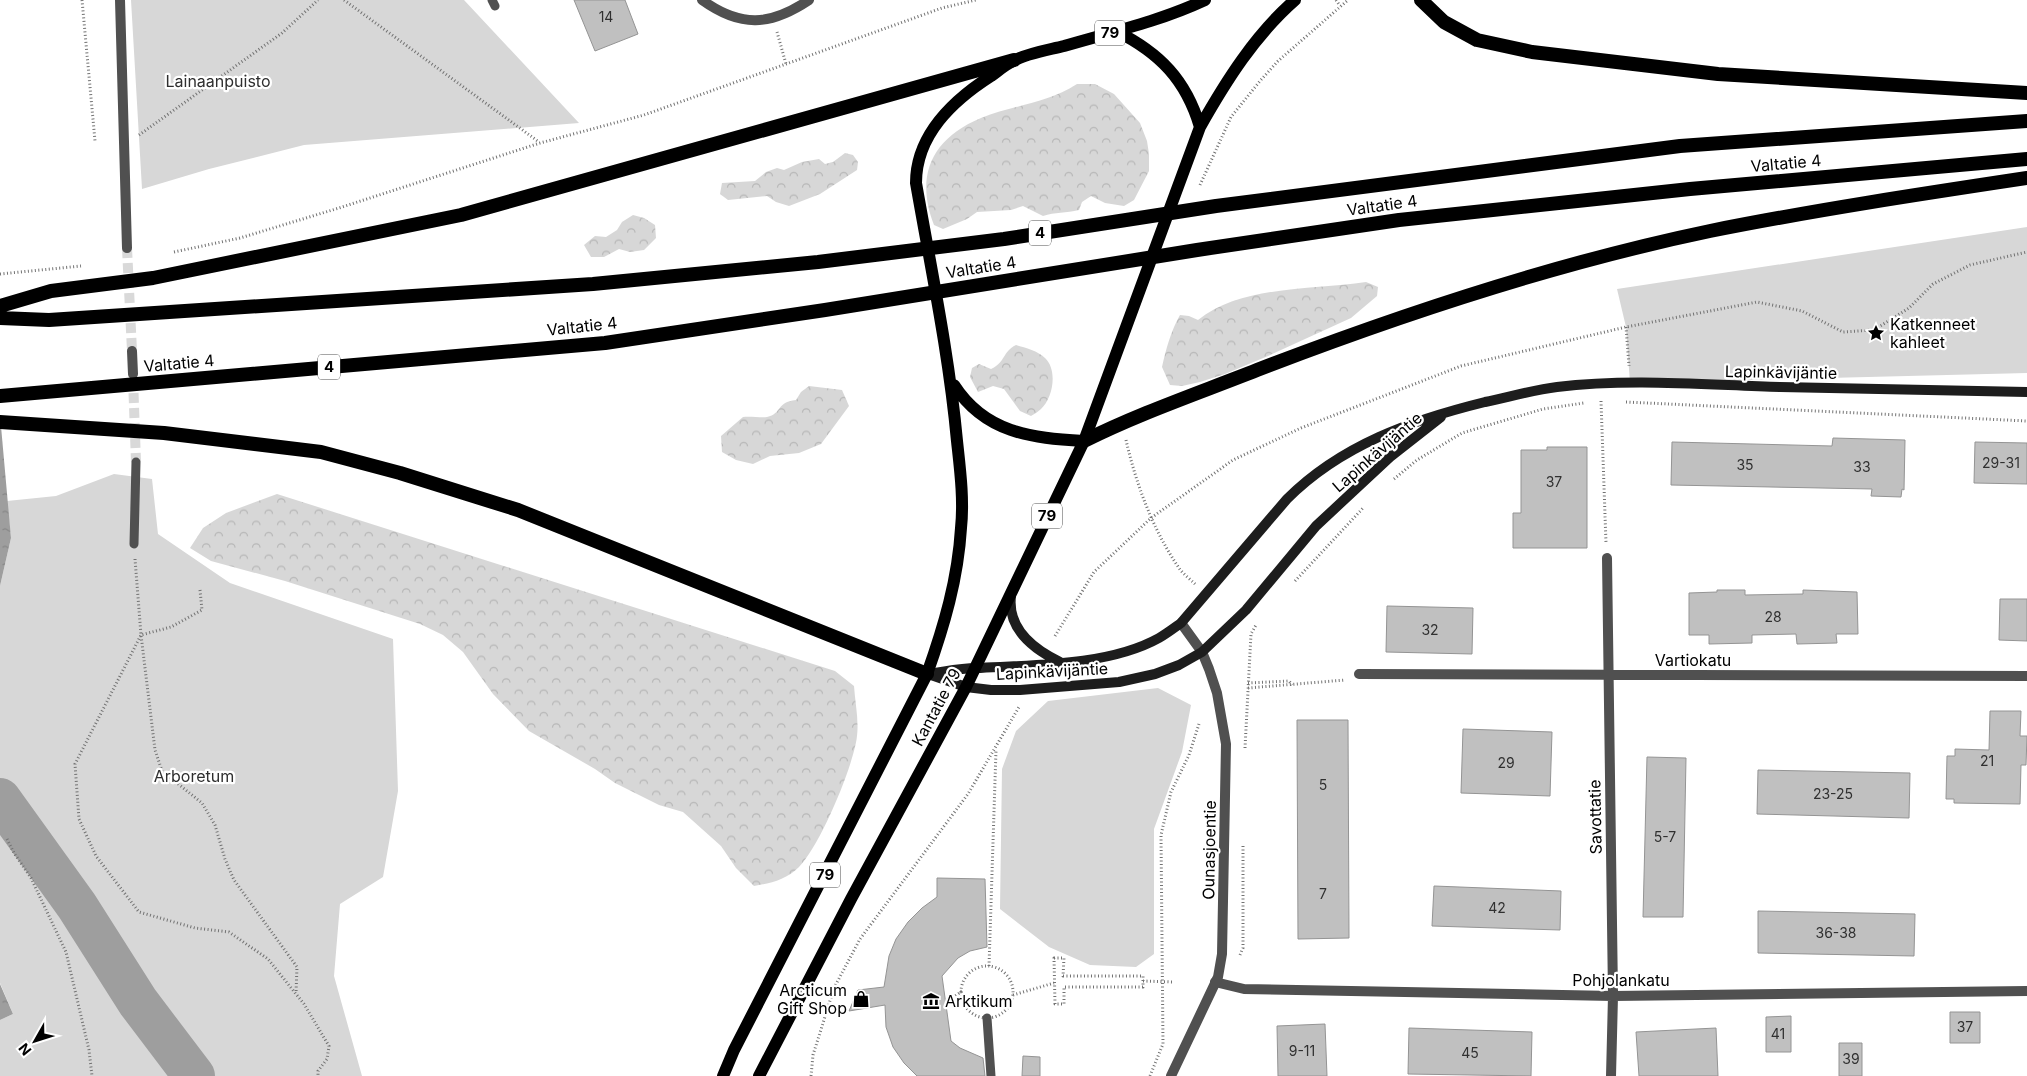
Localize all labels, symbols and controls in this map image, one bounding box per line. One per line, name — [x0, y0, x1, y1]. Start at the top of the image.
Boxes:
house number: 14 — [599, 8, 613, 25]
road number: 79 — [1095, 20, 1125, 46]
park label: Lainaanpuisto — [165, 71, 271, 91]
street label: Valtatie 4 — [1750, 150, 1822, 176]
street label: Valtatie 4 — [1346, 190, 1418, 220]
road number: 4 — [1029, 220, 1051, 246]
street label: Valtatie 4 — [944, 252, 1018, 282]
street label: Valtatie 4 — [546, 312, 618, 340]
place label: Katkenneet kahleet — [1890, 314, 1976, 352]
place icon: Katkenneet kahleet — [1866, 323, 1886, 343]
street label: Valtatie 4 — [143, 350, 215, 376]
road number: 4 — [318, 354, 340, 380]
street label: Lapinkävijäntie — [1725, 361, 1837, 383]
street label: Lapinkävijäntie — [1328, 408, 1426, 496]
house number: 29-31 — [1982, 454, 2020, 471]
house number: 35 — [1736, 456, 1754, 473]
house number: 33 — [1853, 458, 1871, 475]
house number: 37 — [1546, 473, 1562, 490]
road number: 79 — [1032, 504, 1062, 528]
house number: 28 — [1764, 608, 1782, 625]
house number: 32 — [1421, 621, 1439, 638]
street label: Vartiokatu — [1655, 650, 1731, 670]
street label: Lapinkävijäntie — [995, 658, 1109, 684]
street label: Kantatie 79 — [907, 665, 965, 749]
house number: 21 — [1980, 752, 1994, 769]
house number: 29 — [1497, 754, 1515, 771]
park label: Arboretum — [154, 766, 234, 786]
house number: 5 — [1319, 776, 1327, 793]
street label: Savottatie — [1584, 779, 1606, 855]
house number: 23-25 — [1813, 785, 1853, 802]
street label: Ounasjoentie — [1198, 800, 1220, 900]
house number: 5-7 — [1654, 828, 1676, 845]
road number: 79 — [810, 862, 840, 888]
house number: 7 — [1319, 885, 1327, 902]
house number: 42 — [1488, 899, 1506, 916]
house number: 36-38 — [1816, 924, 1856, 941]
street label: Pohjolankatu — [1572, 970, 1670, 990]
place label: Arcticum Gift Shop — [777, 980, 847, 1018]
shop icon: Arcticum Gift Shop — [851, 989, 871, 1009]
museum icon: Arktikum — [921, 991, 941, 1011]
place label: Arktikum — [945, 991, 1012, 1011]
north arrow — [10, 1016, 60, 1066]
house number: 37 — [1957, 1018, 1973, 1035]
house number: 41 — [1771, 1025, 1785, 1042]
text: N — [15, 1040, 34, 1059]
house number: 9-11 — [1289, 1042, 1315, 1059]
house number: 45 — [1461, 1044, 1479, 1061]
house number: 39 — [1842, 1050, 1860, 1067]

